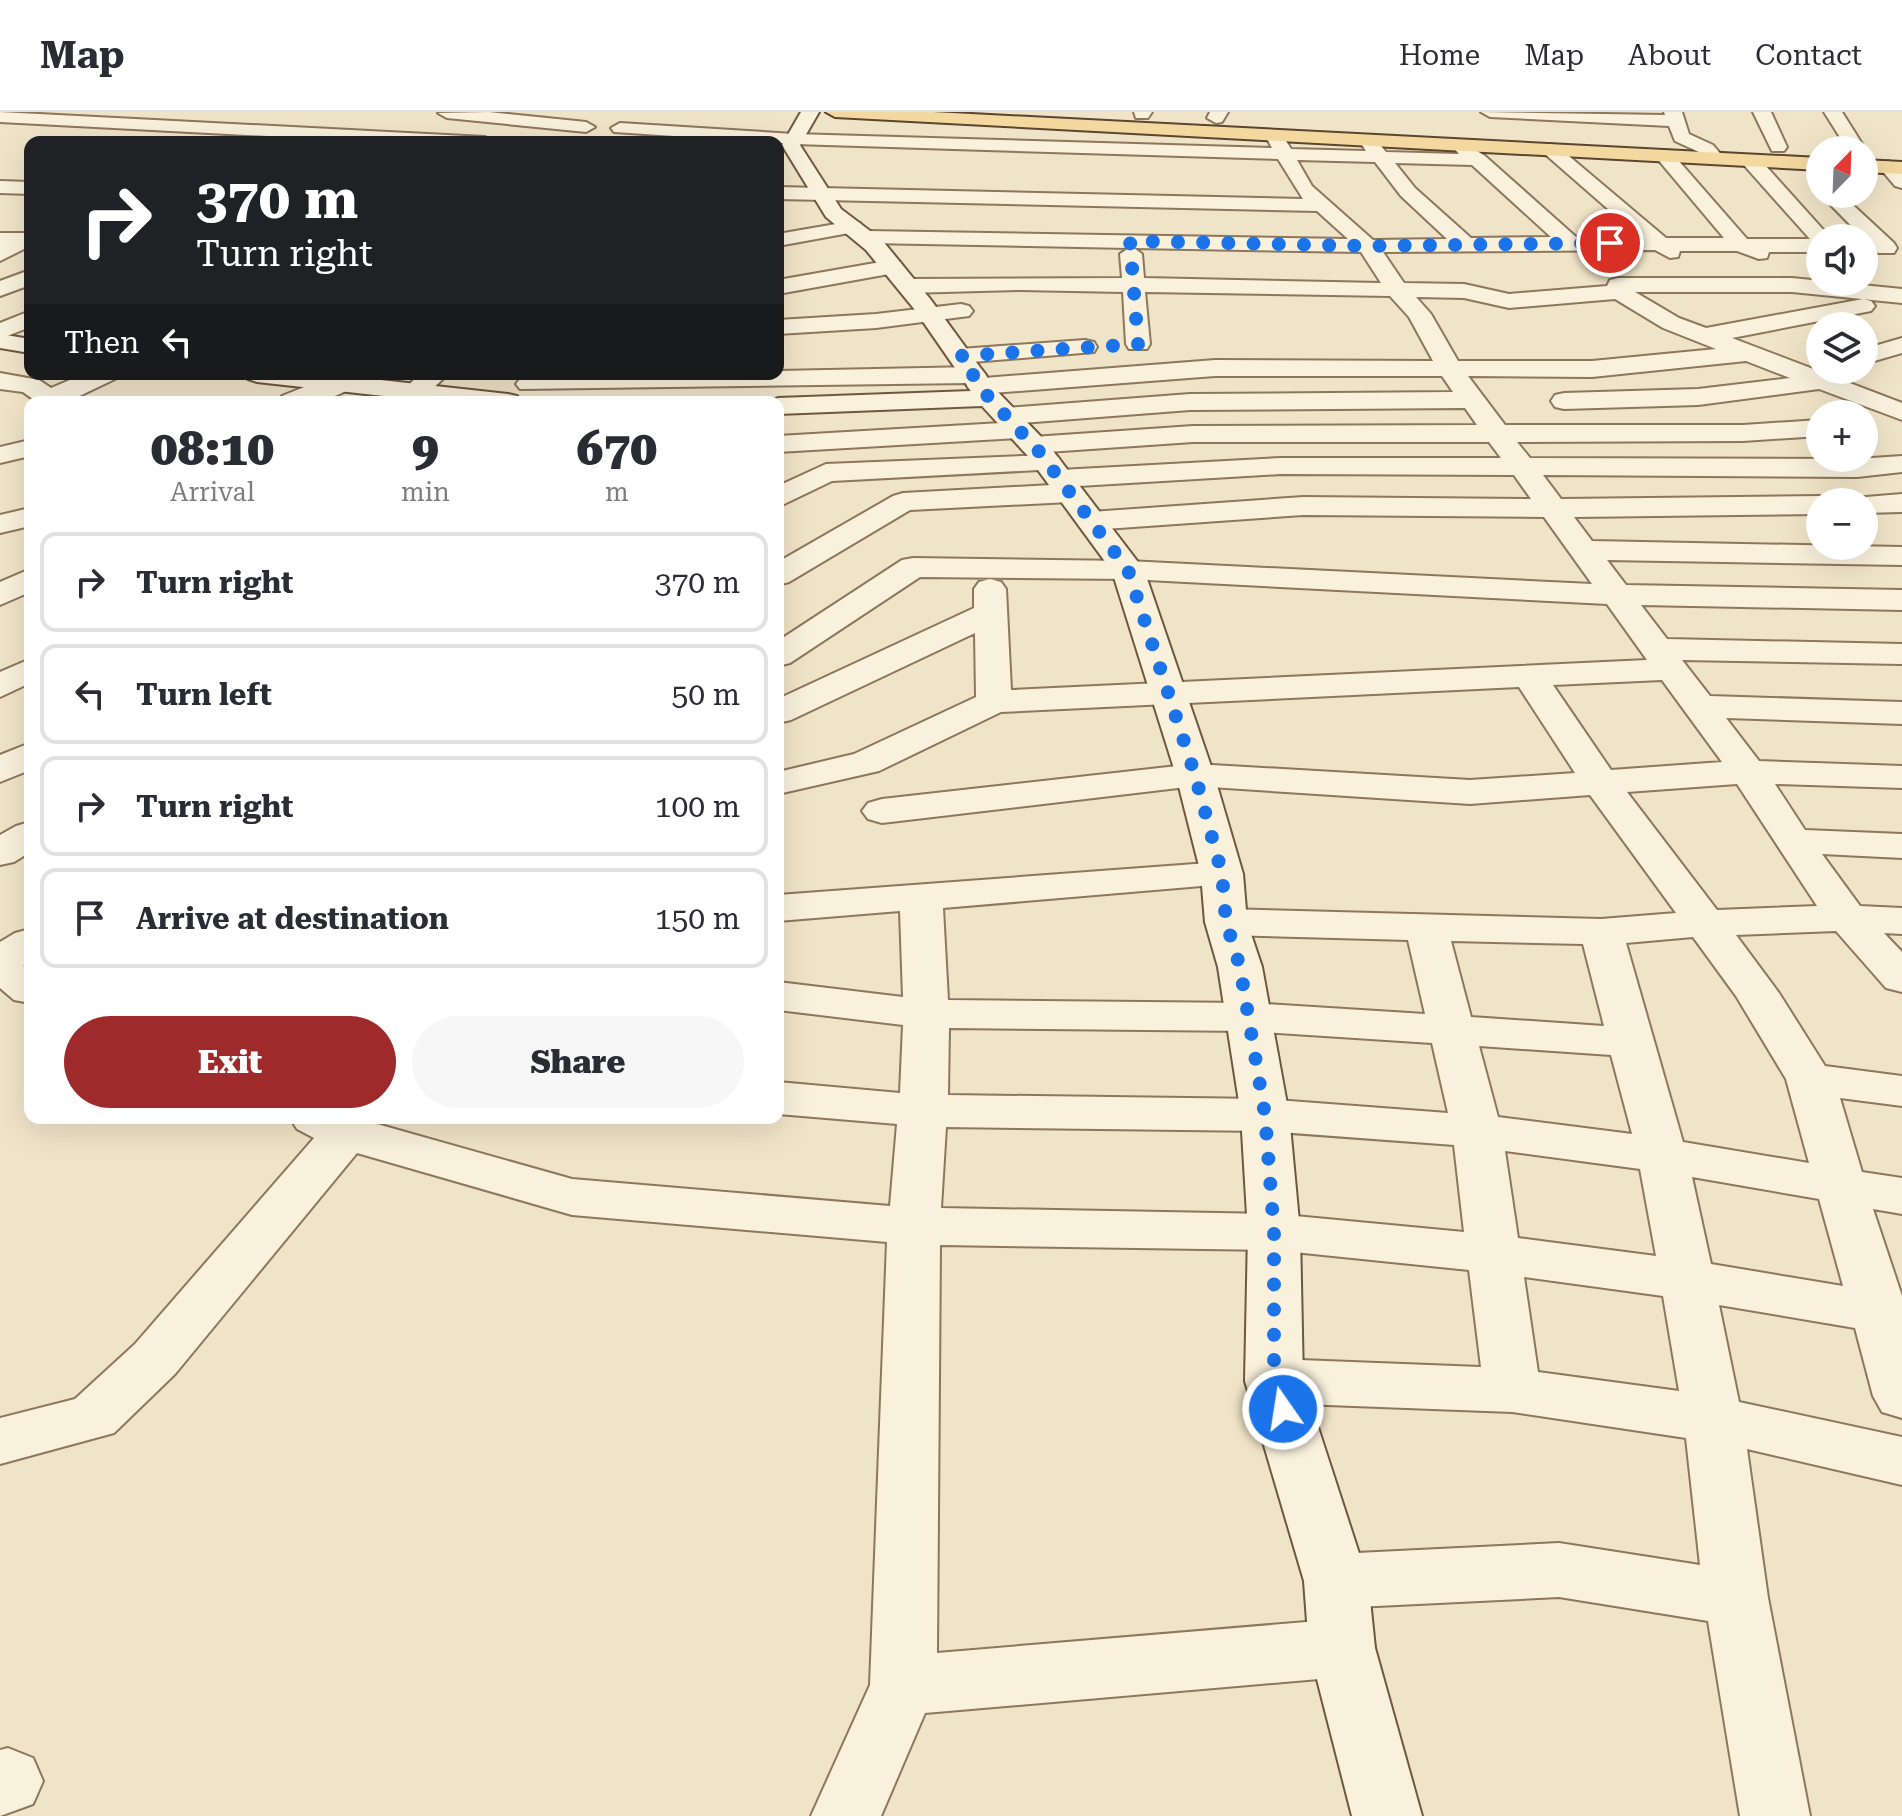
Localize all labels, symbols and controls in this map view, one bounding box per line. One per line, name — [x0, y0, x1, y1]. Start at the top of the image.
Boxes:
text: Map — [40, 33, 125, 77]
text: Home — [1399, 39, 1480, 72]
text: Map — [1524, 39, 1584, 72]
text: About — [1628, 39, 1711, 72]
text: Contact — [1755, 39, 1862, 72]
north arrow — [1806, 136, 1878, 208]
map controls — [1806, 136, 1878, 560]
text: 370 m — [196, 166, 358, 232]
icon: right — [64, 168, 168, 272]
pin — [1576, 209, 1644, 277]
icon: arrive — [1588, 221, 1632, 265]
button: sound — [1806, 224, 1878, 296]
text: Turn right — [196, 233, 373, 275]
button: layers — [1806, 312, 1878, 384]
icon: left — [155, 320, 199, 364]
text: Then — [64, 325, 139, 360]
button: + — [1806, 400, 1878, 472]
text: 08:10 — [151, 421, 274, 477]
text: 9 — [412, 421, 439, 477]
text: 670 — [577, 421, 657, 477]
text: Arrival — [170, 477, 255, 507]
text: min — [401, 477, 450, 507]
text: m — [605, 477, 629, 507]
button: − — [1806, 488, 1878, 560]
icon: right — [68, 560, 112, 604]
text: Turn right — [136, 565, 293, 600]
text: 370 m — [655, 565, 740, 600]
icon: left — [68, 672, 112, 716]
text: Turn left — [136, 677, 272, 712]
text: 50 m — [671, 677, 740, 712]
icon: right — [68, 784, 112, 828]
text: Turn right — [136, 789, 293, 824]
text: 100 m — [655, 789, 740, 824]
icon: arrive — [68, 896, 112, 940]
text: Arrive at destination — [136, 901, 449, 936]
text: 150 m — [655, 901, 740, 936]
button: Exit — [64, 1016, 396, 1108]
button: Share — [412, 1016, 744, 1108]
position arrow — [1241, 1367, 1325, 1451]

